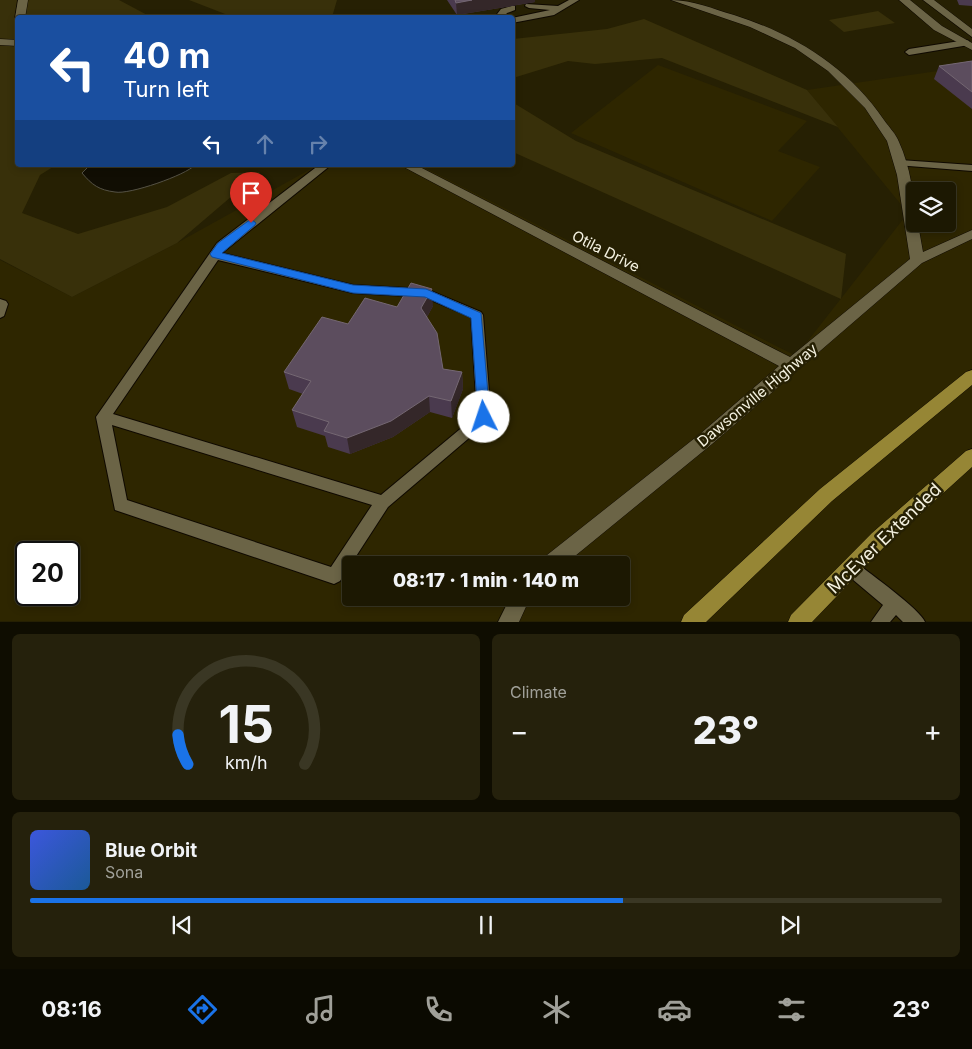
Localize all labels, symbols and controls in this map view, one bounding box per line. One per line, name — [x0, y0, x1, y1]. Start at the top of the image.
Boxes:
text: 40 m — [123, 34, 211, 76]
icon: left — [40, 35, 105, 100]
text: Turn left — [123, 76, 209, 102]
icon: left — [198, 130, 226, 158]
icon: ahead — [251, 130, 279, 158]
icon: right — [304, 130, 332, 158]
pin — [230, 172, 272, 223]
icon: arrive — [237, 179, 265, 207]
map controls — [906, 182, 956, 232]
button: layers — [906, 182, 956, 232]
street label: Otila Drive — [569, 226, 643, 276]
street label: Dawsonville Highway — [693, 339, 821, 451]
position arrow — [457, 390, 509, 442]
street label: McEver Extended — [823, 478, 945, 598]
speed limit sign: 20 — [15, 541, 80, 606]
text: 08:17 · 1 min · 140 m — [393, 569, 579, 592]
text: Climate — [510, 682, 567, 702]
text: 15 — [218, 693, 274, 756]
text: 23° — [693, 707, 759, 753]
text: − — [510, 714, 529, 748]
text: + — [923, 714, 942, 748]
text: km/h — [225, 752, 267, 773]
text: Blue Orbit — [105, 839, 197, 862]
text: Sona — [105, 862, 143, 882]
icon: previous — [168, 911, 196, 939]
icon: pause — [472, 911, 500, 939]
icon: next — [776, 911, 804, 939]
icon: directions — [185, 992, 220, 1027]
icon: music — [303, 992, 338, 1027]
icon: phone — [421, 992, 456, 1027]
icon: climate — [539, 992, 574, 1027]
icon: car — [657, 992, 692, 1027]
icon: filters — [774, 992, 809, 1027]
text: 08:16 — [41, 996, 102, 1022]
text: 23° — [892, 996, 930, 1022]

